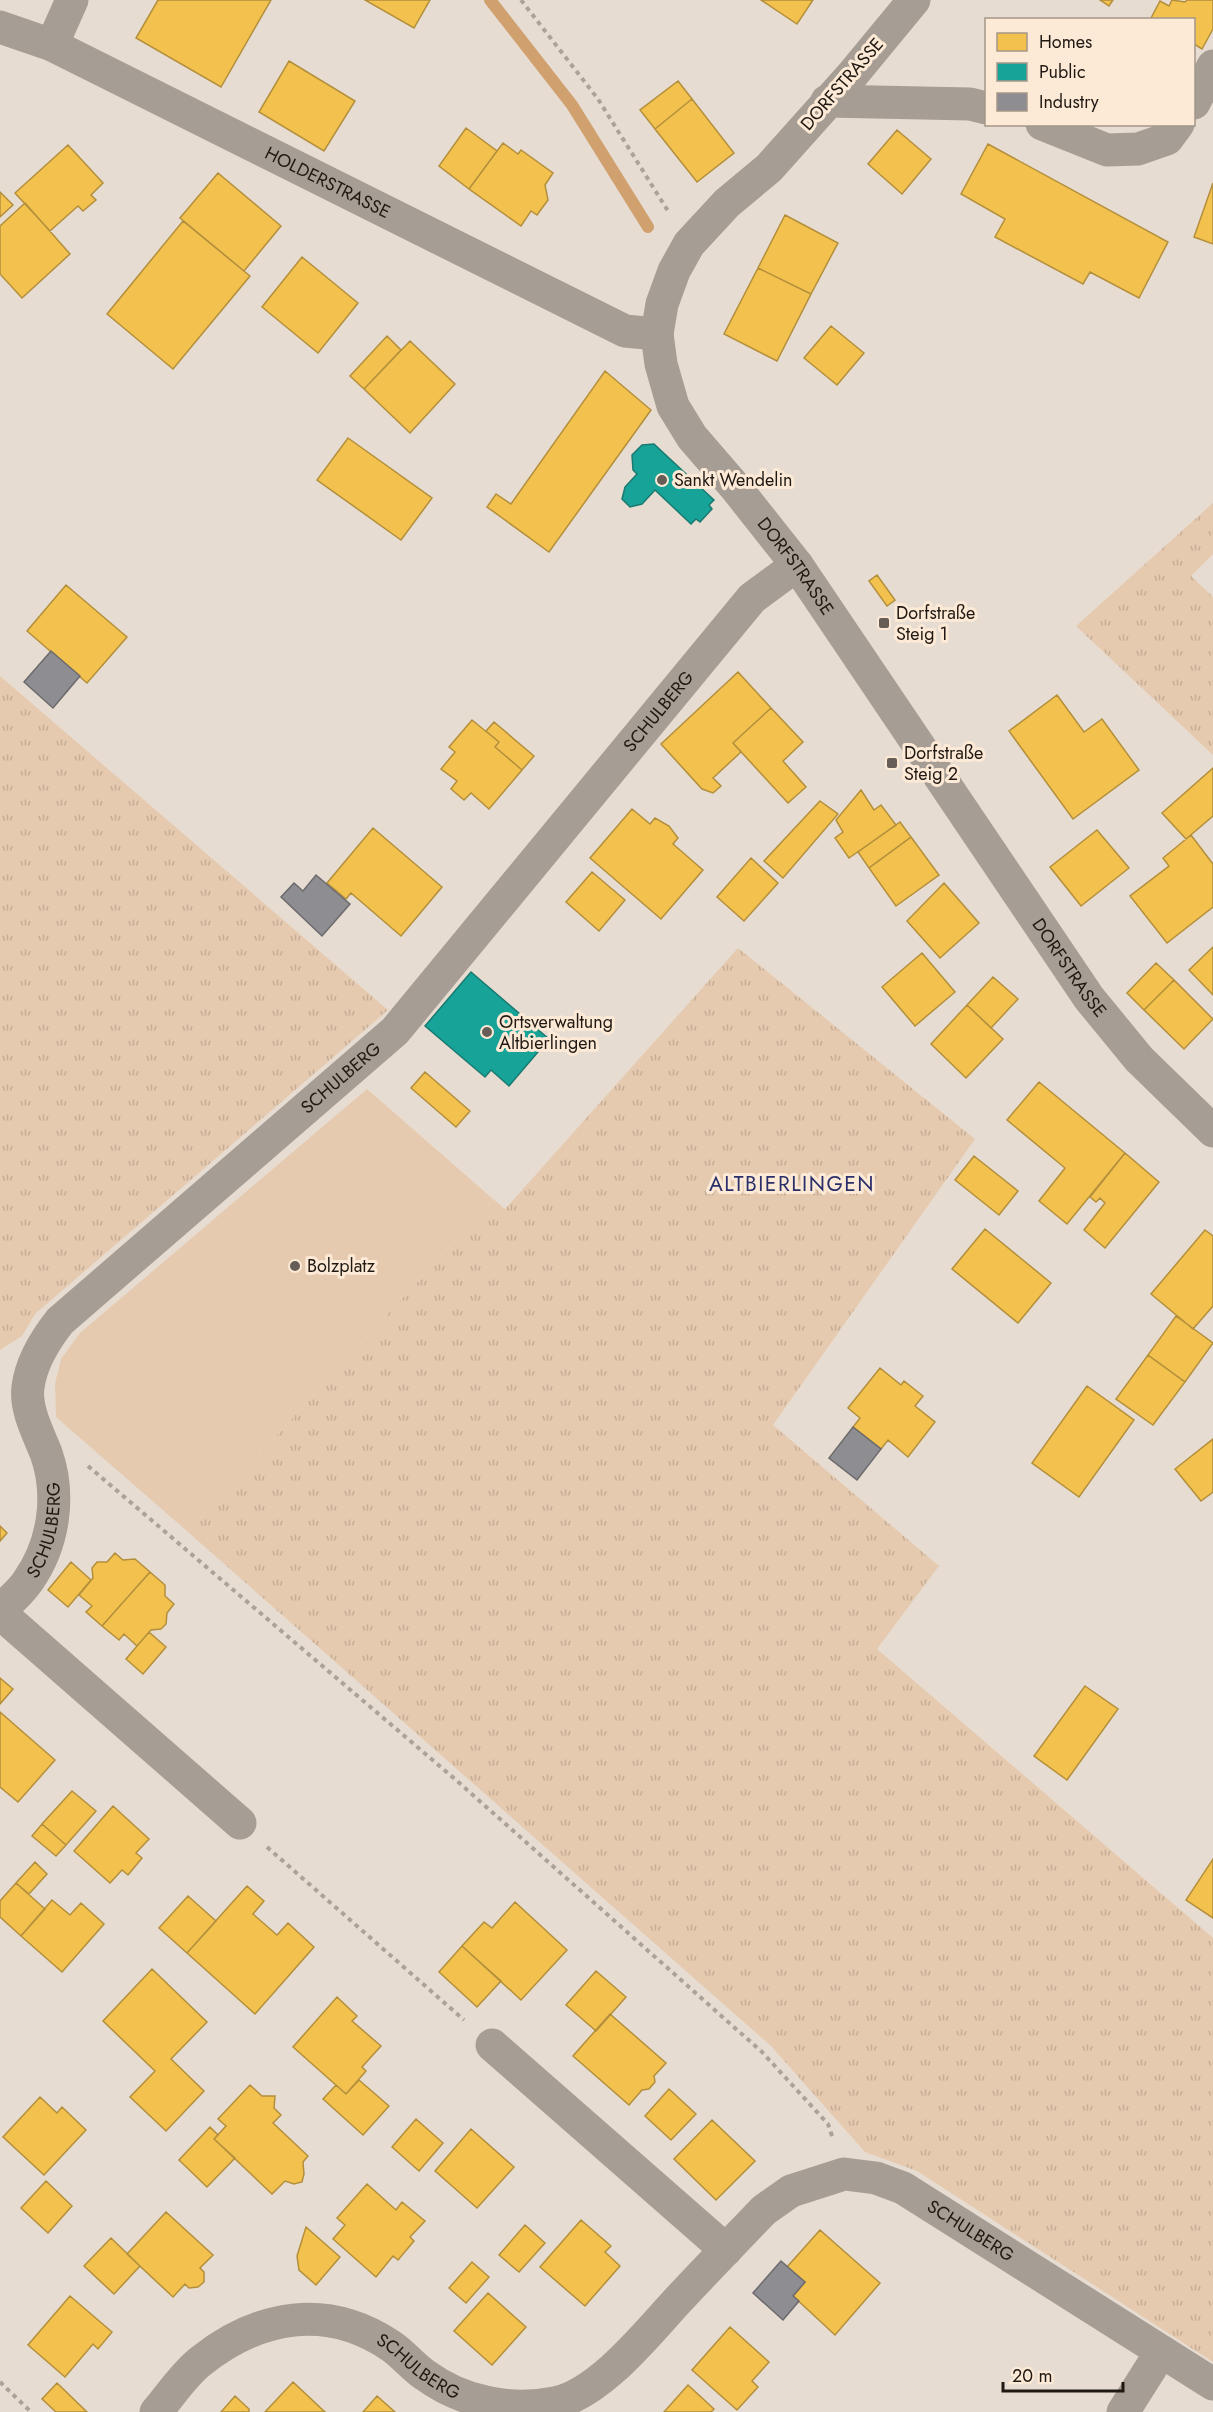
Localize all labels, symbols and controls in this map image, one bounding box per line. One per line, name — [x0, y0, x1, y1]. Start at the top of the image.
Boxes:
legend — [985, 18, 1195, 126]
text: Homes — [1039, 29, 1092, 55]
street label: DORFSTRASSE — [794, 32, 890, 136]
text: Public — [1039, 59, 1086, 85]
text: Industry — [1039, 89, 1099, 115]
street label: HOLDERSTRASSE — [260, 140, 395, 225]
place label: Sankt Wendelin — [674, 467, 793, 493]
marker: Sankt Wendelin — [655, 473, 669, 487]
street label: DORFSTRASSE — [751, 512, 840, 620]
place label: Dorfstraße Steig 1 — [896, 600, 975, 647]
marker: Dorfstraße Steig 1 — [877, 616, 891, 630]
street label: SCHULBERG — [617, 665, 700, 758]
place label: Dorfstraße Steig 2 — [904, 740, 983, 787]
marker: Dorfstraße Steig 2 — [885, 756, 899, 770]
street label: DORFSTRASSE — [1026, 913, 1113, 1023]
place label: Ortsverwaltung Altbierlingen — [499, 1009, 613, 1056]
marker: Ortsverwaltung Altbierlingen — [480, 1025, 494, 1039]
street label: SCHULBERG — [295, 1036, 387, 1120]
district label: ALTBIERLINGEN — [709, 1169, 875, 1199]
place label: Bolzplatz — [307, 1253, 376, 1279]
marker: Bolzplatz — [288, 1259, 302, 1273]
street label: SCHULBERG — [20, 1481, 67, 1583]
street label: SCHULBERG — [922, 2193, 1019, 2268]
street label: SCHULBERG — [372, 2327, 464, 2406]
scale bar — [1003, 2355, 1123, 2393]
text: 20 m — [1012, 2363, 1052, 2389]

